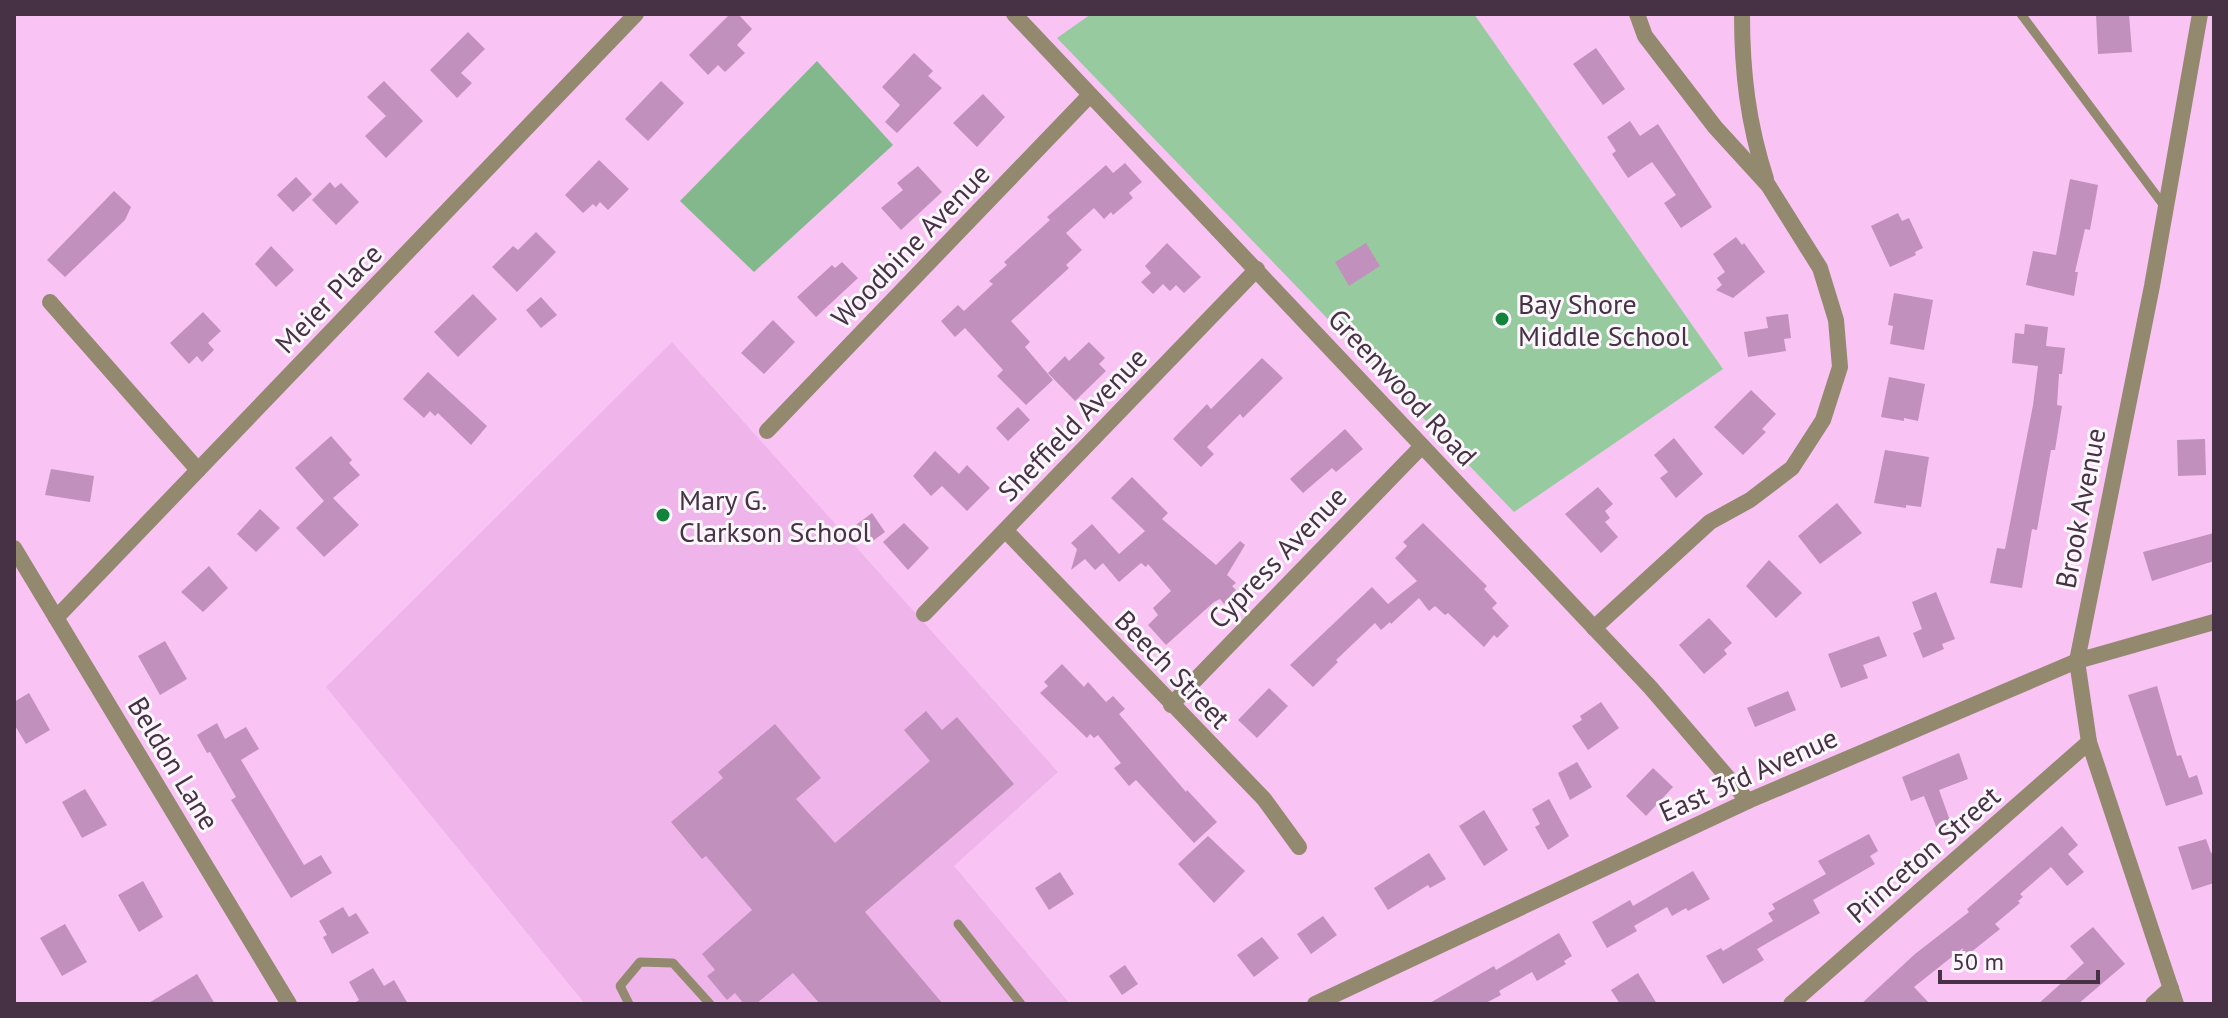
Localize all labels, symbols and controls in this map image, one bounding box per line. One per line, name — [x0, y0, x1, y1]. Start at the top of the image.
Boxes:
street label: Woodbine Avenue — [823, 155, 997, 335]
street label: Meier Place — [266, 235, 390, 361]
place label: Bay Shore Middle School — [1518, 285, 1689, 354]
street label: Greenwood Road — [1321, 300, 1485, 474]
marker: Bay Shore Middle School — [1493, 310, 1511, 328]
street label: Sheffield Avenue — [989, 339, 1155, 509]
street label: Brook Avenue — [2046, 425, 2114, 591]
street label: Cypress Avenue — [1200, 478, 1354, 636]
place label: Mary G. Clarkson School — [679, 481, 871, 550]
marker: Mary G. Clarkson School — [654, 506, 672, 524]
street label: Beech Street — [1107, 602, 1239, 737]
street label: Beldon Lane — [120, 690, 228, 836]
street label: East 3rd Avenue — [1653, 718, 1843, 830]
street label: Princeton Street — [1839, 777, 2008, 931]
scale bar — [1940, 934, 2098, 984]
text: 50 m — [1952, 946, 2004, 977]

